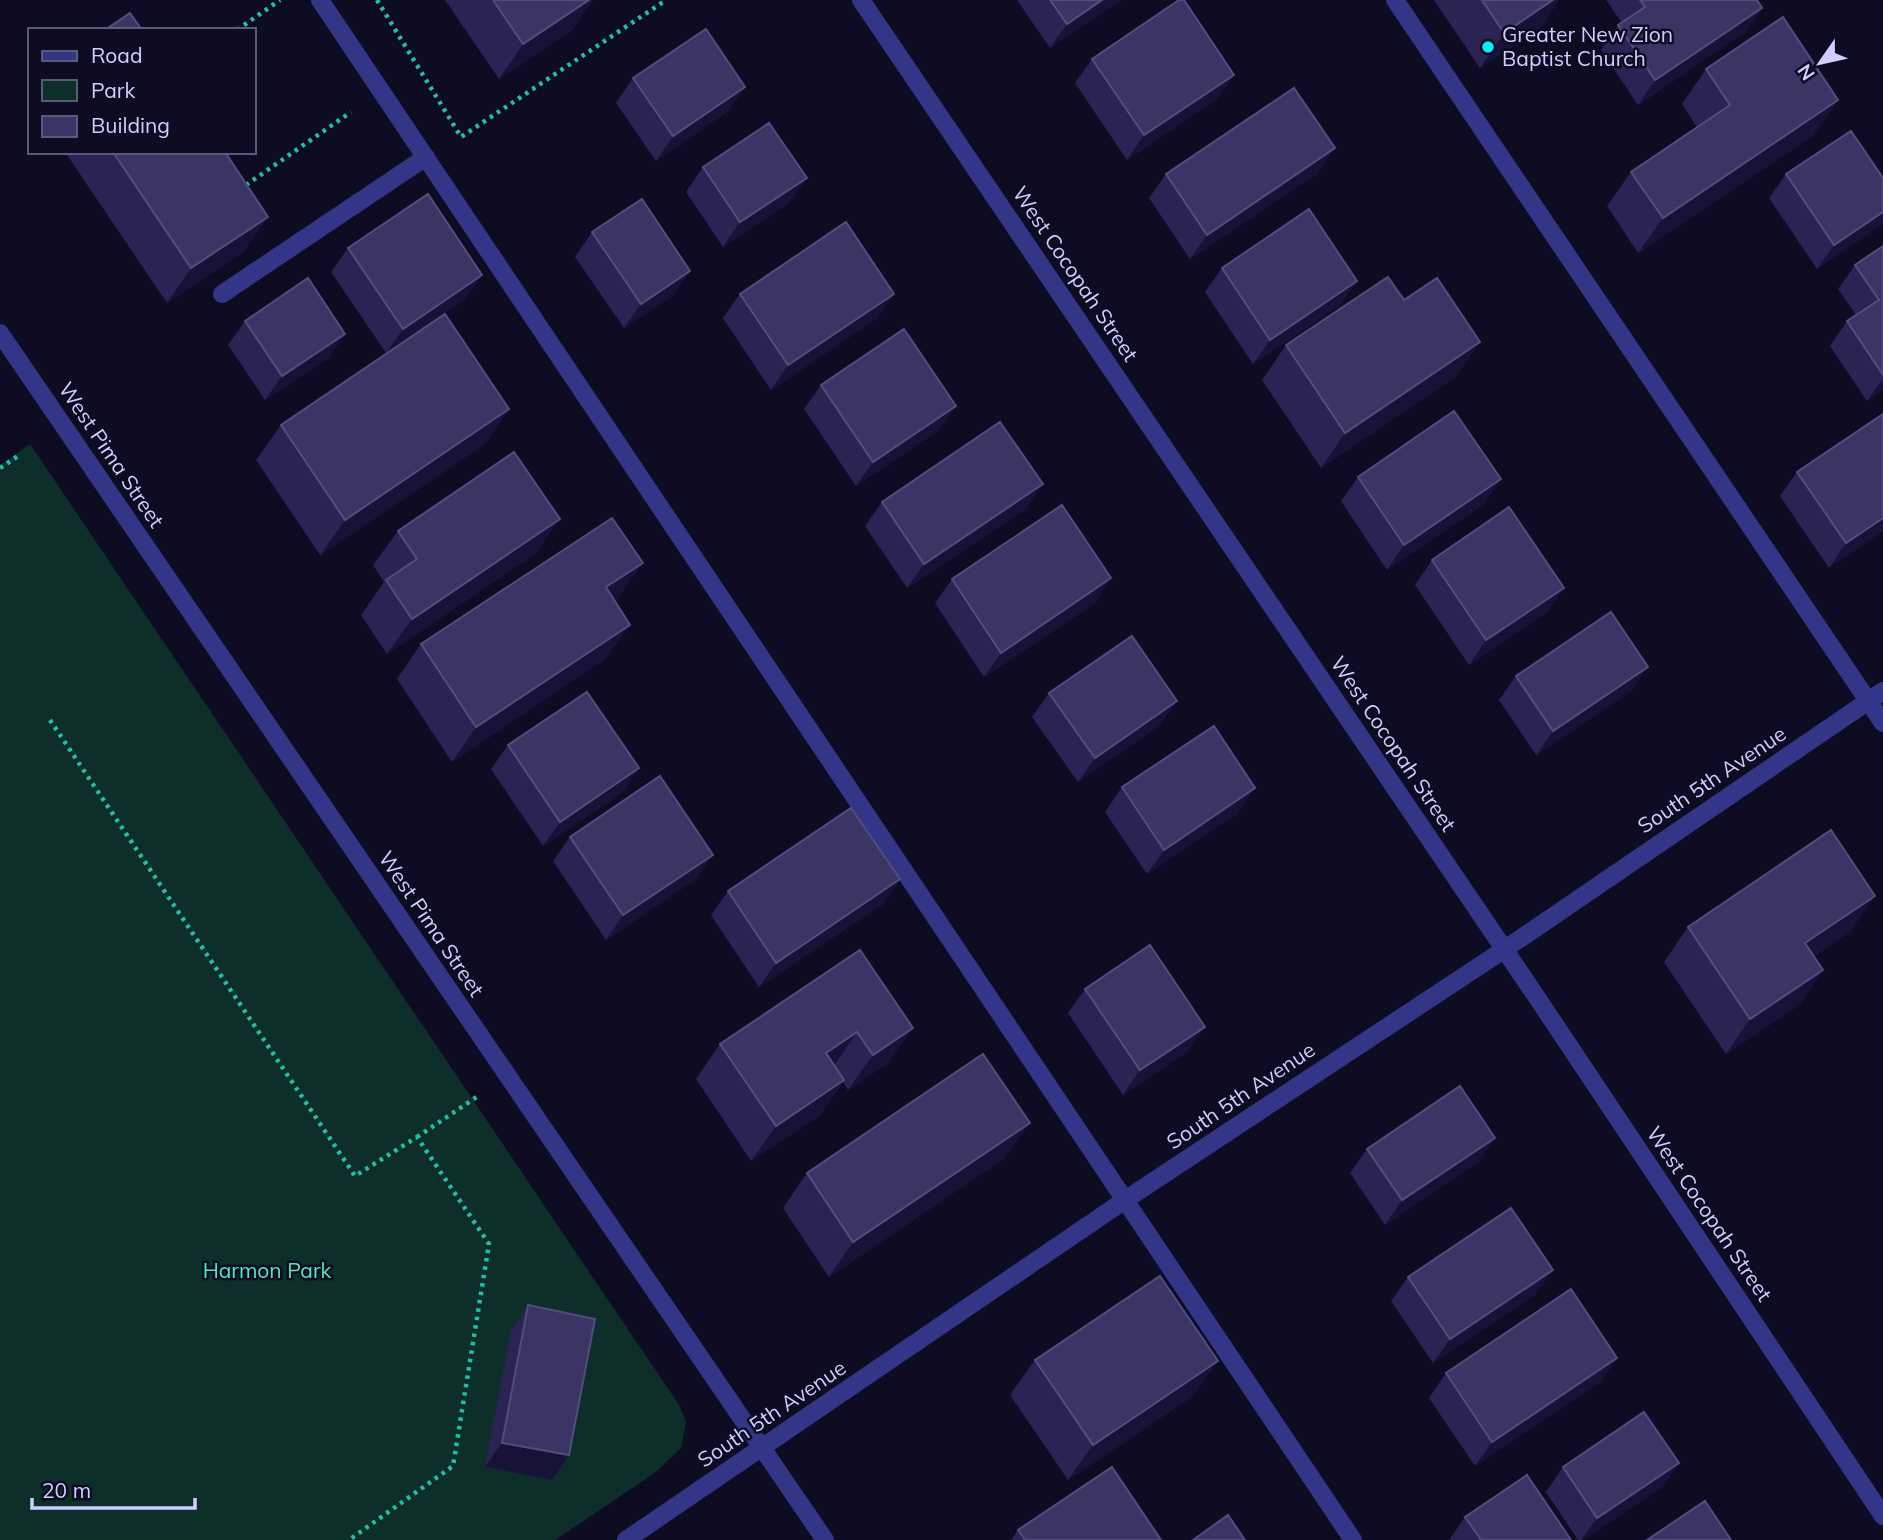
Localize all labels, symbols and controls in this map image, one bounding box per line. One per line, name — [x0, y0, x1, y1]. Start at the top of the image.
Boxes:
place label: Greater New Zion Baptist Church — [1502, 21, 1673, 71]
legend — [28, 28, 256, 154]
north arrow — [1785, 28, 1855, 98]
marker: Greater New Zion Baptist Church — [1480, 39, 1496, 55]
text: Road — [91, 42, 142, 68]
text: N — [1792, 60, 1820, 85]
text: Park — [91, 77, 135, 103]
text: Building — [91, 112, 170, 138]
street label: West Cocopah Street — [1008, 181, 1144, 366]
street label: West Pima Street — [54, 377, 170, 532]
street label: West Cocopah Street — [1326, 651, 1462, 836]
street label: South 5th Avenue — [1632, 720, 1791, 838]
street label: West Pima Street — [374, 846, 490, 1001]
street label: South 5th Avenue — [1161, 1036, 1320, 1154]
street label: West Cocopah Street — [1642, 1121, 1778, 1306]
park label: Harmon Park — [203, 1257, 332, 1283]
street label: South 5th Avenue — [692, 1354, 851, 1472]
scale bar — [32, 1466, 194, 1510]
text: 20 m — [42, 1477, 91, 1503]

